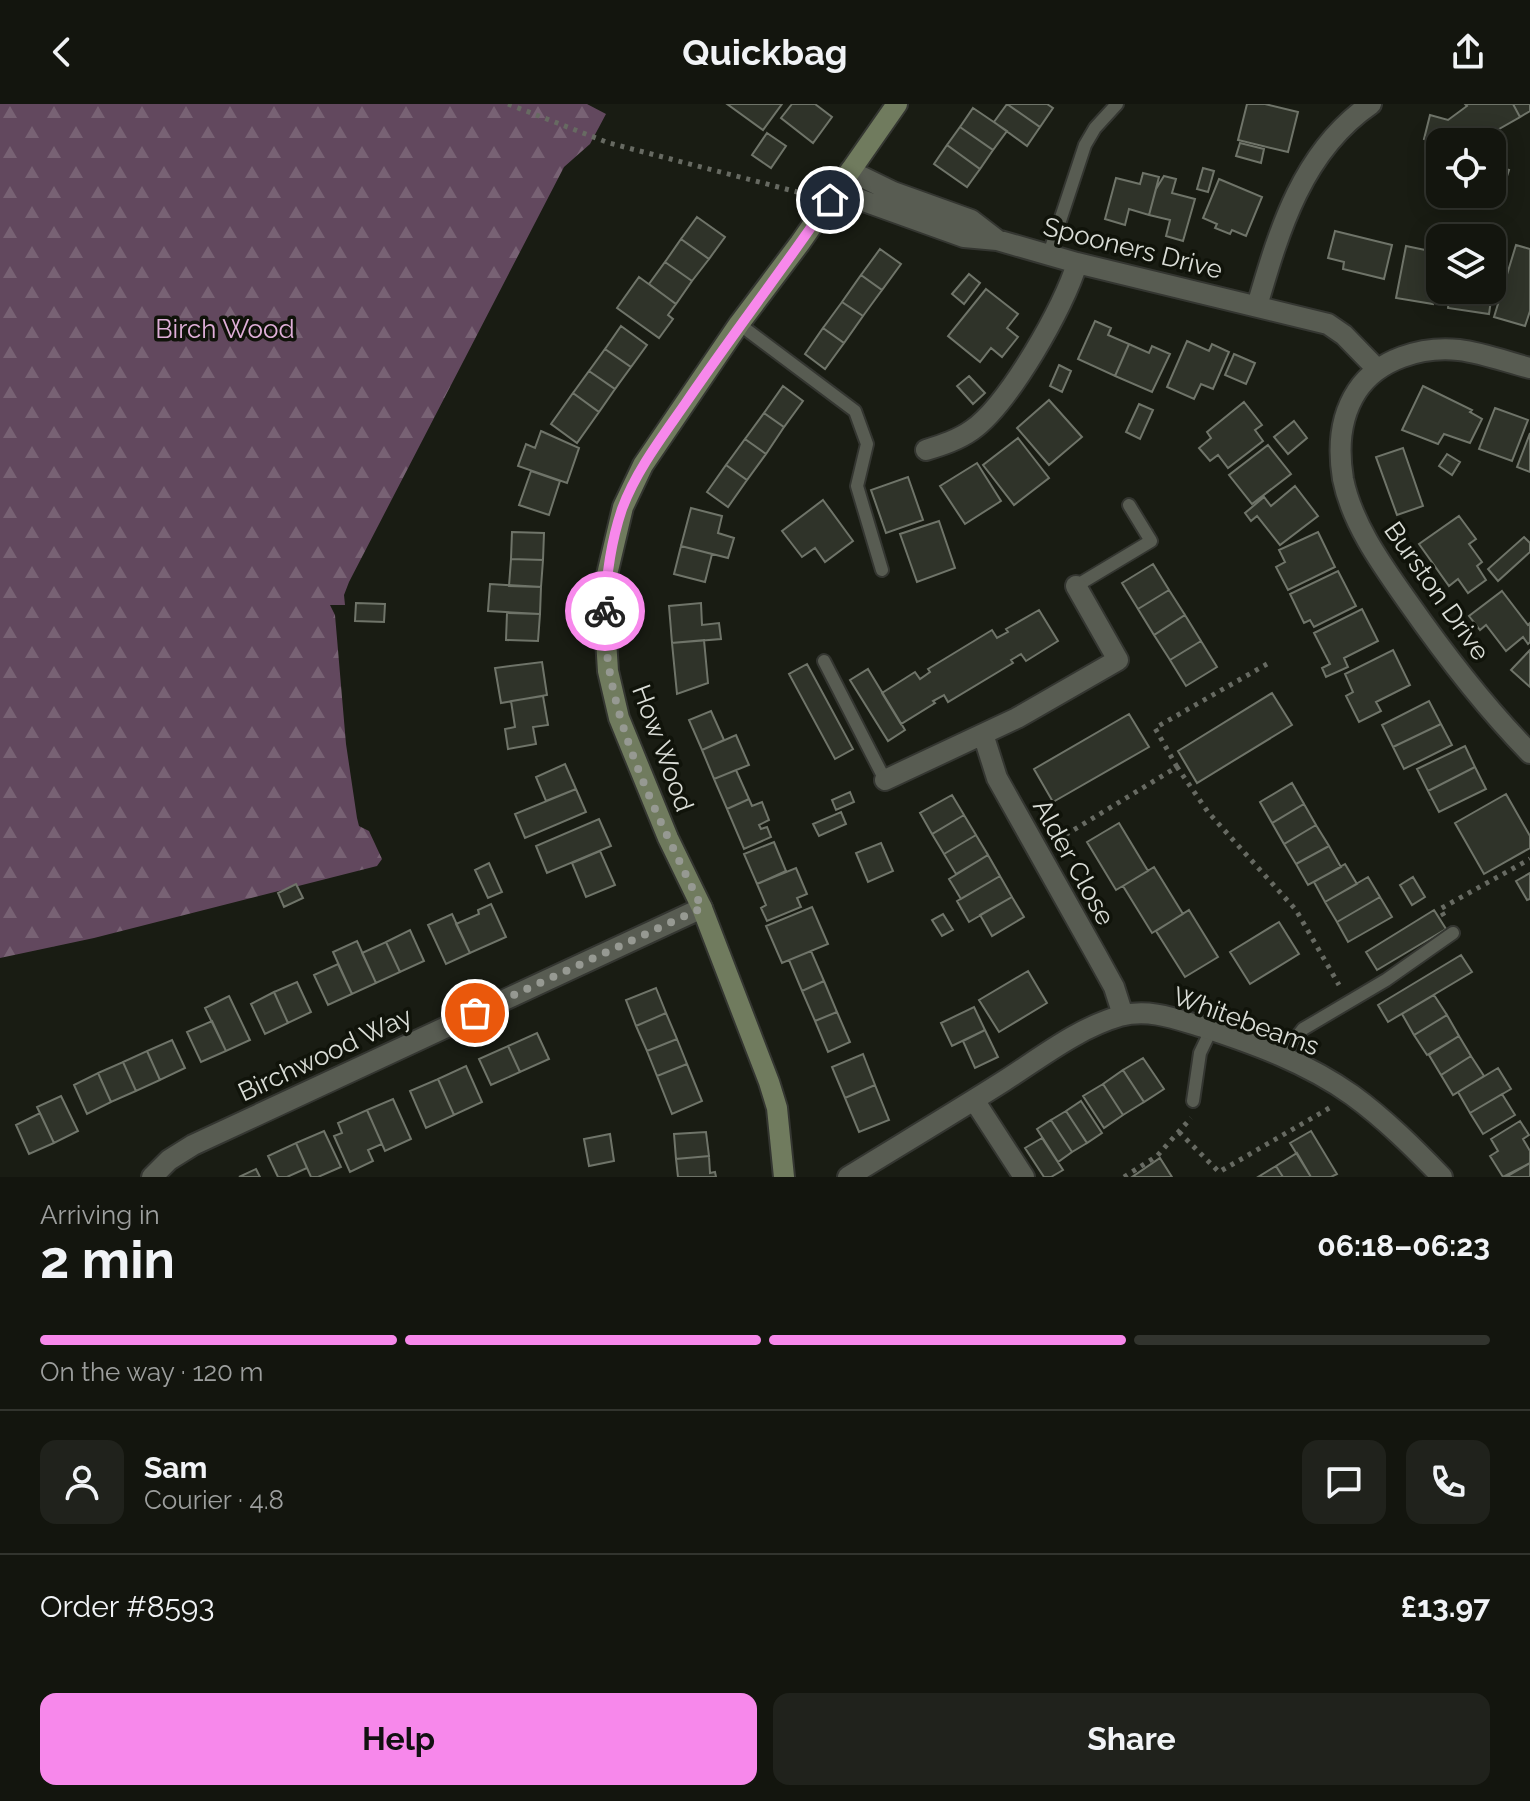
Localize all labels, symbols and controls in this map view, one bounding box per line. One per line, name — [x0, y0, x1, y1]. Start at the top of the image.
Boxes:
icon: back — [40, 30, 84, 74]
icon: share — [1446, 30, 1490, 74]
text: Quickbag — [682, 31, 848, 73]
map controls — [1426, 128, 1506, 304]
button: locate — [1426, 128, 1506, 208]
pin — [796, 166, 864, 234]
icon: home — [808, 178, 852, 222]
street label: Spooners Drive — [1040, 211, 1226, 285]
button: layers — [1426, 224, 1506, 304]
park label: Birch Wood — [155, 314, 295, 344]
street label: Burston Drive — [1378, 516, 1496, 666]
courier — [565, 571, 645, 651]
icon: bike — [583, 589, 627, 633]
street label: How Wood — [626, 681, 700, 815]
street label: Alder Close — [1027, 794, 1121, 930]
pin — [441, 979, 509, 1047]
street label: Whitebeams — [1169, 981, 1323, 1061]
icon: bag — [453, 991, 497, 1035]
street label: Birchwood Way — [233, 1001, 417, 1107]
text: Arriving in — [40, 1200, 160, 1230]
text: 06:18–06:23 — [1317, 1228, 1490, 1263]
text: 2 min — [40, 1229, 175, 1290]
text: On the way · 120 m — [40, 1357, 264, 1387]
button: person — [40, 1440, 124, 1524]
button: chat — [1302, 1440, 1386, 1524]
button: phone — [1406, 1440, 1490, 1524]
text: Sam — [144, 1450, 207, 1485]
text: Courier · 4.8 — [144, 1485, 284, 1515]
text: Order #8593 — [40, 1589, 214, 1624]
text: £13.97 — [1401, 1589, 1490, 1624]
button: Help — [40, 1693, 757, 1785]
button: Share — [773, 1693, 1490, 1785]

